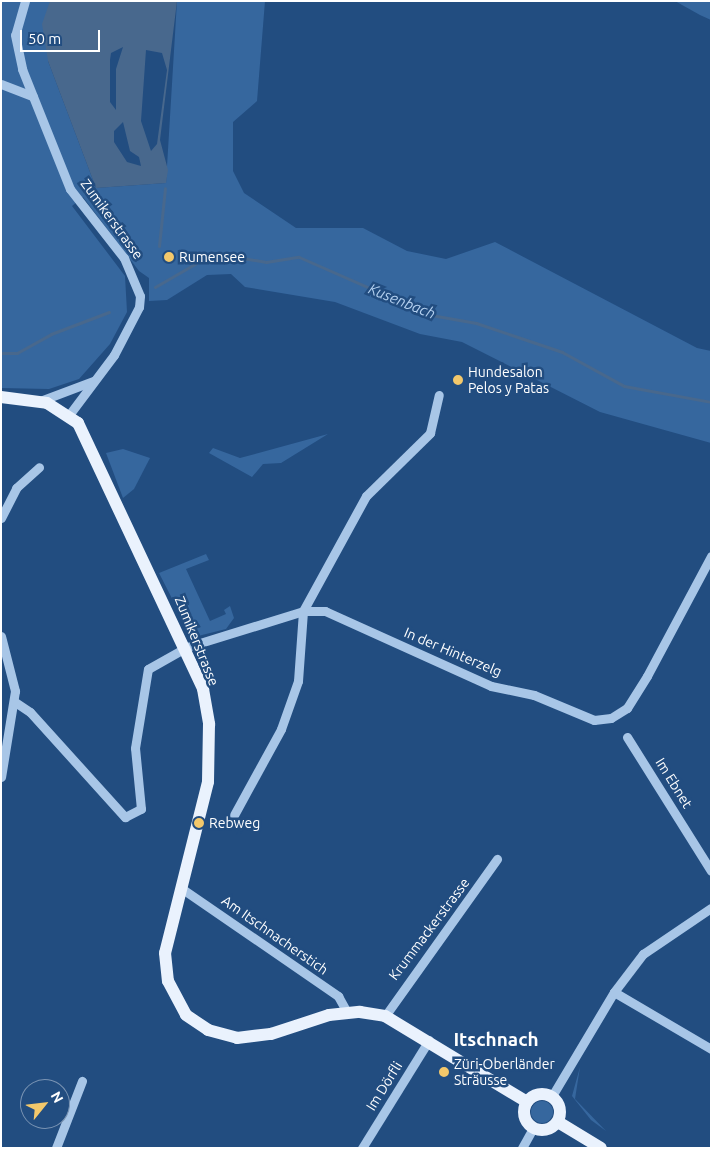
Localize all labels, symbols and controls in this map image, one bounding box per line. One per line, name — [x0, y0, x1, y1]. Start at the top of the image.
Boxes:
scale bar — [22, 20, 102, 52]
text: 50 m — [28, 30, 61, 47]
street label: Zumikerstrasse — [77, 176, 147, 262]
place label: Rumensee — [179, 249, 245, 265]
marker: Rumensee — [163, 251, 175, 263]
water label: Kusenbach — [366, 279, 438, 323]
place label: Hundesalon Pelos y Patas — [468, 364, 549, 397]
marker: Hundesalon Pelos y Patas — [452, 374, 464, 386]
street label: Zumikerstrasse — [171, 594, 223, 688]
street label: In der Hinterzelg — [402, 624, 504, 680]
street label: Im Ebnet — [652, 755, 696, 811]
place label: Rebweg — [209, 815, 260, 831]
marker: Rebweg — [193, 817, 205, 829]
street label: Krummackerstrasse — [385, 875, 473, 983]
street label: Am Itschnacherstich — [218, 892, 332, 978]
district label: Itschnach — [453, 1029, 539, 1051]
place label: Züri-Oberländer Sträusse — [454, 1056, 555, 1088]
street label: Im Dörfli — [362, 1058, 406, 1114]
marker: Züri-Oberländer Sträusse — [438, 1066, 450, 1078]
north arrow — [20, 1079, 70, 1129]
text: N — [48, 1089, 67, 1106]

